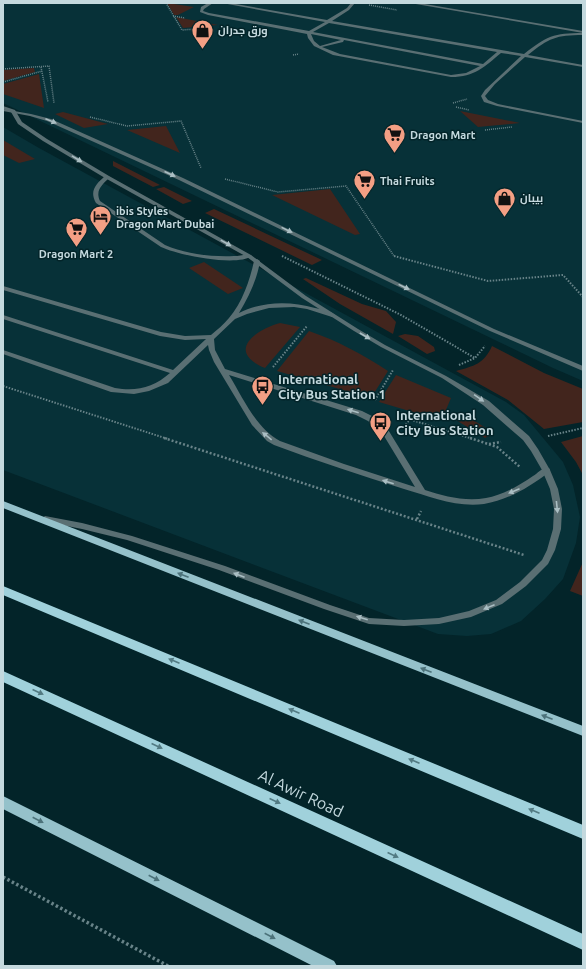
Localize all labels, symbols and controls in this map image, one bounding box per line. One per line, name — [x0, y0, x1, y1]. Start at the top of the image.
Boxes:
shop icon: ورق جدران — [190, 17, 216, 50]
place label: ورق جدران — [218, 24, 268, 38]
one-way arrow — [45, 118, 56, 124]
supermarket icon: Dragon Mart — [381, 122, 407, 155]
place label: Dragon Mart — [410, 129, 476, 141]
one-way arrow — [71, 155, 83, 162]
supermarket icon: Thai Fruits — [351, 168, 377, 201]
one-way arrow — [164, 171, 175, 177]
place label: Thai Fruits — [380, 175, 435, 187]
shop icon: بيبان — [492, 185, 518, 218]
place label: بيبان — [520, 192, 543, 205]
hotel icon: ibis Styles Dragon Mart Dubai — [88, 204, 114, 237]
place label: ibis Styles Dragon Mart Dubai — [116, 205, 214, 230]
supermarket icon: Dragon Mart 2 — [63, 215, 89, 248]
one-way arrow — [281, 227, 292, 233]
one-way arrow — [220, 240, 232, 247]
place label: Dragon Mart 2 — [39, 248, 113, 260]
one-way arrow — [398, 284, 409, 290]
one-way arrow — [359, 332, 371, 339]
place label: International City Bus Station 1 — [278, 372, 386, 401]
bus stop icon: International City Bus Station 1 — [249, 373, 275, 406]
one-way arrow — [473, 394, 484, 402]
one-way arrow — [347, 408, 359, 414]
place label: International City Bus Station — [396, 408, 494, 437]
bus stop icon: International City Bus Station — [367, 409, 393, 442]
one-way arrow — [262, 432, 273, 441]
one-way arrow — [382, 479, 394, 485]
one-way arrow — [509, 488, 520, 494]
one-way arrow — [554, 501, 560, 513]
one-way arrow — [233, 571, 245, 577]
one-way arrow — [177, 572, 189, 578]
one-way arrow — [482, 604, 494, 610]
one-way arrow — [355, 615, 367, 621]
one-way arrow — [298, 619, 310, 625]
one-way arrow — [168, 658, 180, 664]
one-way arrow — [419, 666, 431, 672]
one-way arrow — [33, 689, 44, 695]
one-way arrow — [288, 708, 300, 714]
one-way arrow — [540, 713, 552, 719]
one-way arrow — [151, 744, 163, 750]
one-way arrow — [408, 758, 420, 764]
street label: Al Awir Road — [256, 766, 346, 820]
one-way arrow — [269, 798, 280, 804]
one-way arrow — [528, 808, 540, 814]
one-way arrow — [32, 817, 44, 823]
one-way arrow — [387, 852, 399, 858]
one-way arrow — [148, 875, 160, 881]
one-way arrow — [265, 933, 276, 939]

